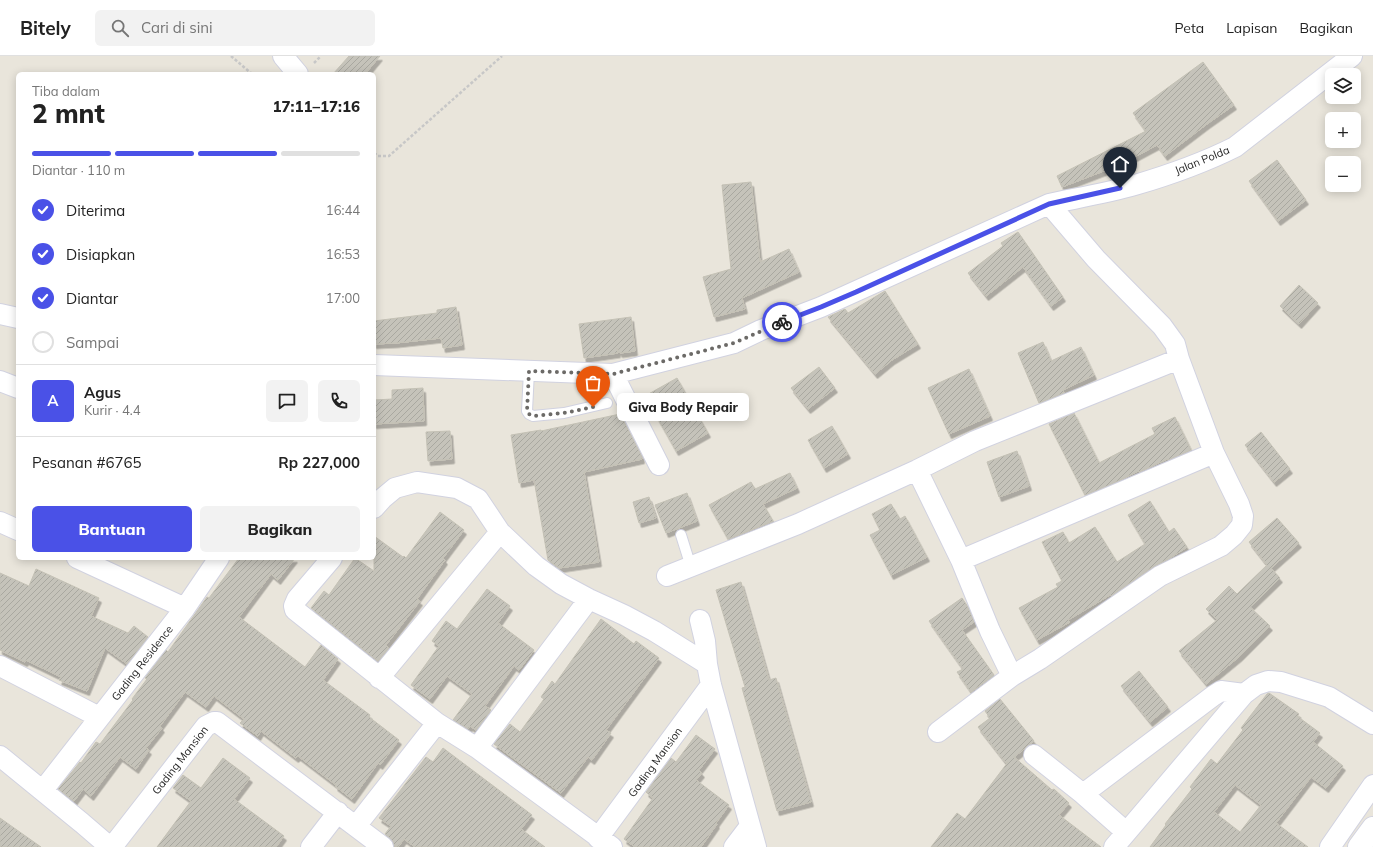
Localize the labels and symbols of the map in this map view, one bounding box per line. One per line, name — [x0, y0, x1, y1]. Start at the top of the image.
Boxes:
street label: Jalan Polda — [1173, 143, 1231, 177]
pin — [1103, 147, 1137, 188]
courier — [762, 302, 802, 342]
pin — [576, 366, 610, 407]
callout: Giva Body Repair — [617, 393, 749, 421]
street label: Gading Residence — [108, 623, 176, 703]
street label: Gading Mansion — [149, 723, 211, 797]
street label: Gading Mansion — [625, 724, 685, 800]

